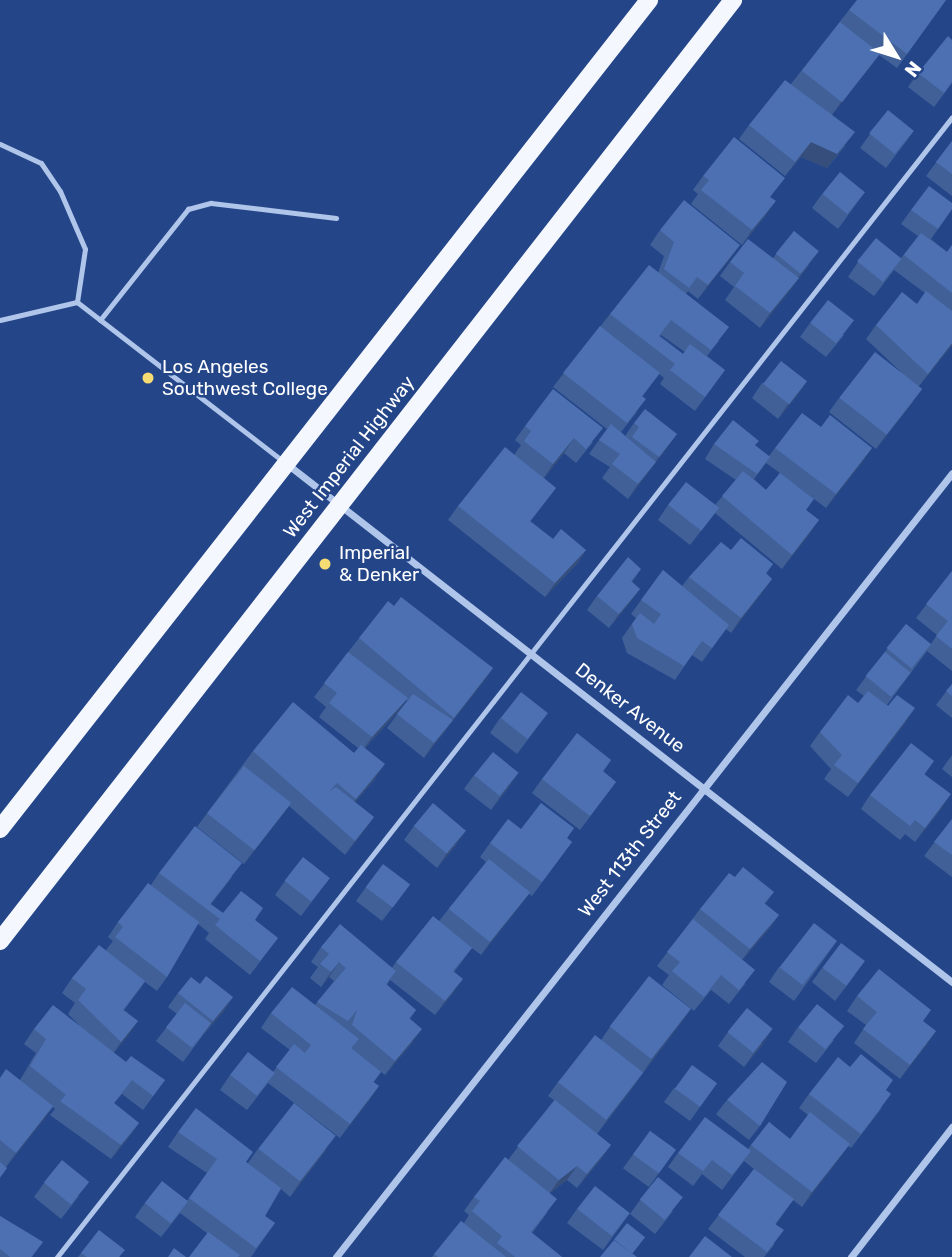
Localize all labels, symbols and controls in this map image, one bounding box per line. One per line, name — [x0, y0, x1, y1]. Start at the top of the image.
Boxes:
north arrow — [861, 21, 931, 91]
text: N — [900, 57, 926, 82]
place label: Los Angeles Southwest College — [162, 356, 328, 400]
marker: Los Angeles Southwest College — [140, 370, 156, 386]
street label: West Imperial Highway — [279, 371, 419, 543]
place label: Imperial & Denker — [339, 542, 419, 586]
marker: Imperial & Denker — [317, 556, 333, 572]
street label: Denker Avenue — [570, 658, 690, 758]
street label: West 113th Street — [574, 787, 686, 921]

